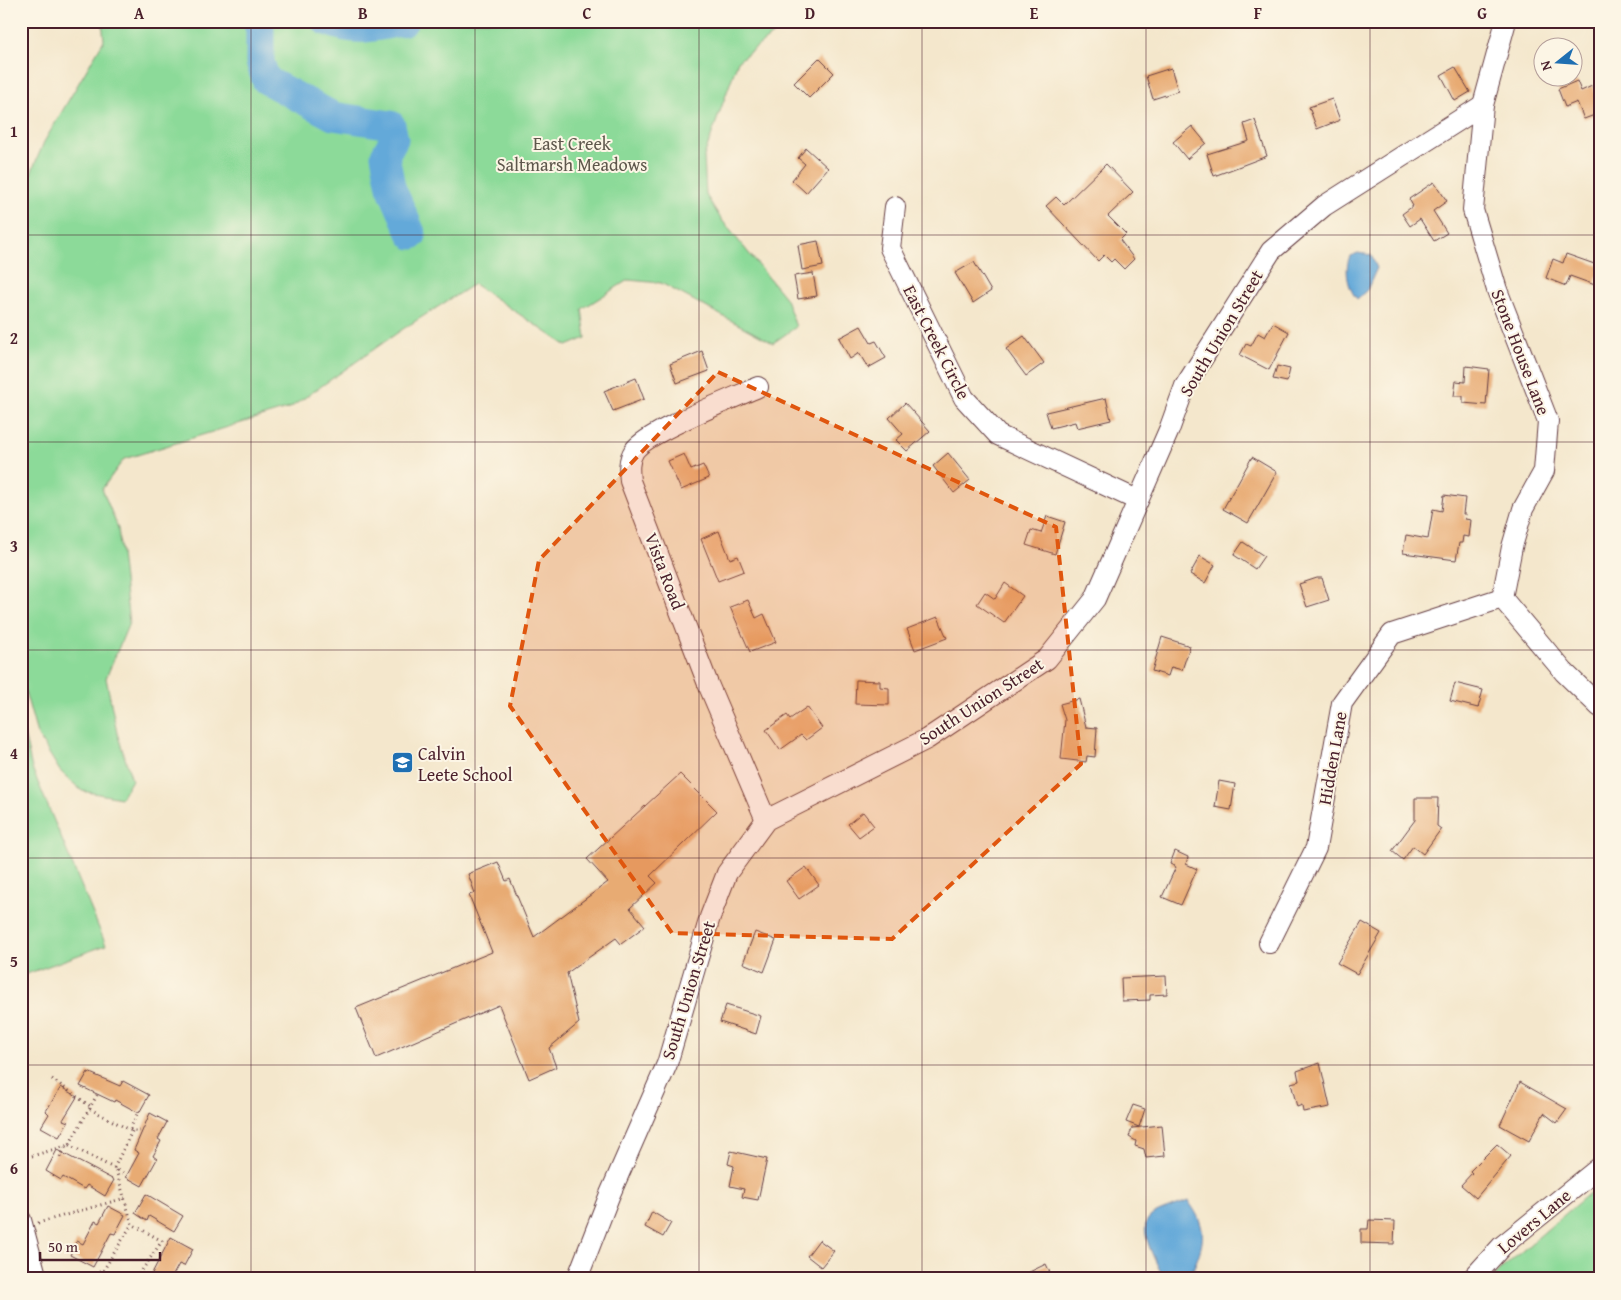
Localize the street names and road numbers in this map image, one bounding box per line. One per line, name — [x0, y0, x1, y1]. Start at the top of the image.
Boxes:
street label: South Union Street — [1172, 264, 1270, 402]
street label: East Creek Circle — [897, 280, 977, 404]
street label: Stone House Lane — [1485, 285, 1557, 419]
street label: Vista Road — [638, 529, 692, 614]
street label: South Union Street — [913, 650, 1049, 752]
street label: Hidden Lane — [1310, 709, 1354, 807]
street label: South Union Street — [654, 917, 722, 1063]
street label: Lovers Lane — [1491, 1182, 1577, 1260]

